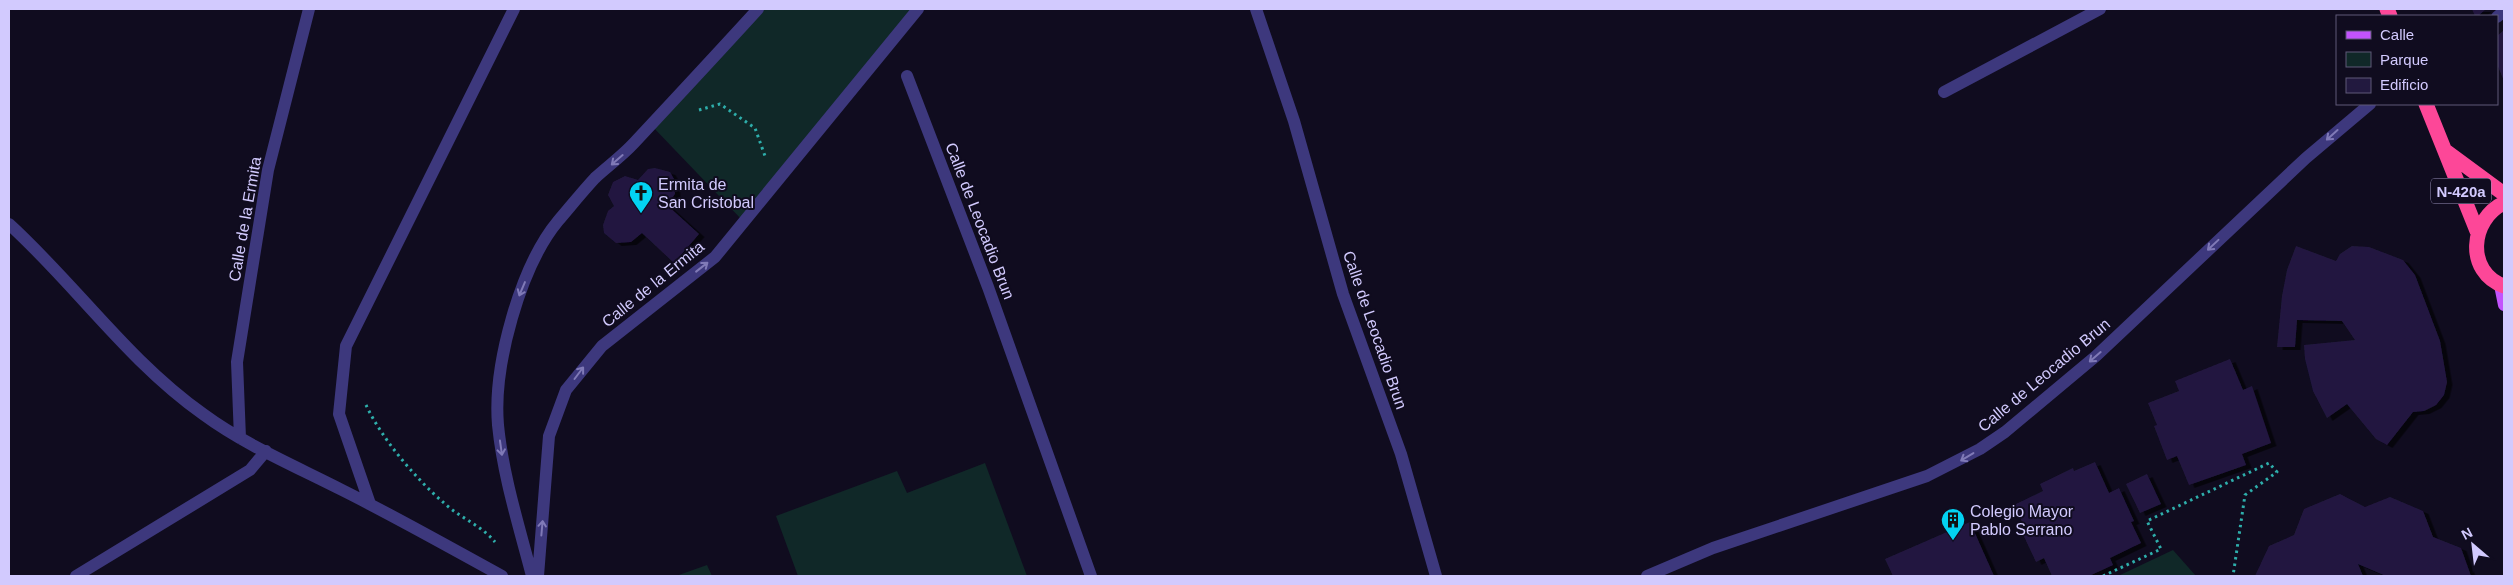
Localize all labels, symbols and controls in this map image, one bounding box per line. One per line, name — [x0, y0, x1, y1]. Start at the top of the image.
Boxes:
legend — [2336, 15, 2498, 105]
text: Calle — [2380, 26, 2414, 43]
text: Parque — [2380, 51, 2428, 68]
text: Edificio — [2380, 76, 2428, 93]
one-way arrow — [2326, 129, 2339, 140]
street label: Calle de Leocadio Brun — [942, 140, 1018, 302]
one-way arrow — [610, 154, 623, 165]
street label: Calle de la Ermita — [226, 155, 264, 283]
place label: Ermita de San Cristobal — [658, 176, 754, 211]
road number: N-420a — [2431, 178, 2491, 204]
church icon: Ermita de San Cristobal — [628, 180, 654, 214]
street label: Calle de la Ermita — [599, 238, 707, 330]
one-way arrow — [2207, 239, 2220, 251]
street label: Calle de Leocadio Brun — [1340, 249, 1410, 411]
one-way arrow — [695, 262, 708, 273]
one-way arrow — [516, 281, 526, 296]
street label: Calle de Leocadio Brun — [1975, 315, 2113, 435]
one-way arrow — [2088, 351, 2101, 362]
one-way arrow — [574, 367, 585, 380]
one-way arrow — [497, 440, 507, 456]
one-way arrow — [1961, 452, 1975, 462]
place label: Colegio Mayor Pablo Serrano — [1970, 503, 2074, 538]
building icon: Colegio Mayor Pablo Serrano — [1940, 507, 1966, 541]
one-way arrow — [537, 520, 547, 536]
north arrow — [2448, 520, 2498, 570]
text: N — [2459, 524, 2475, 543]

